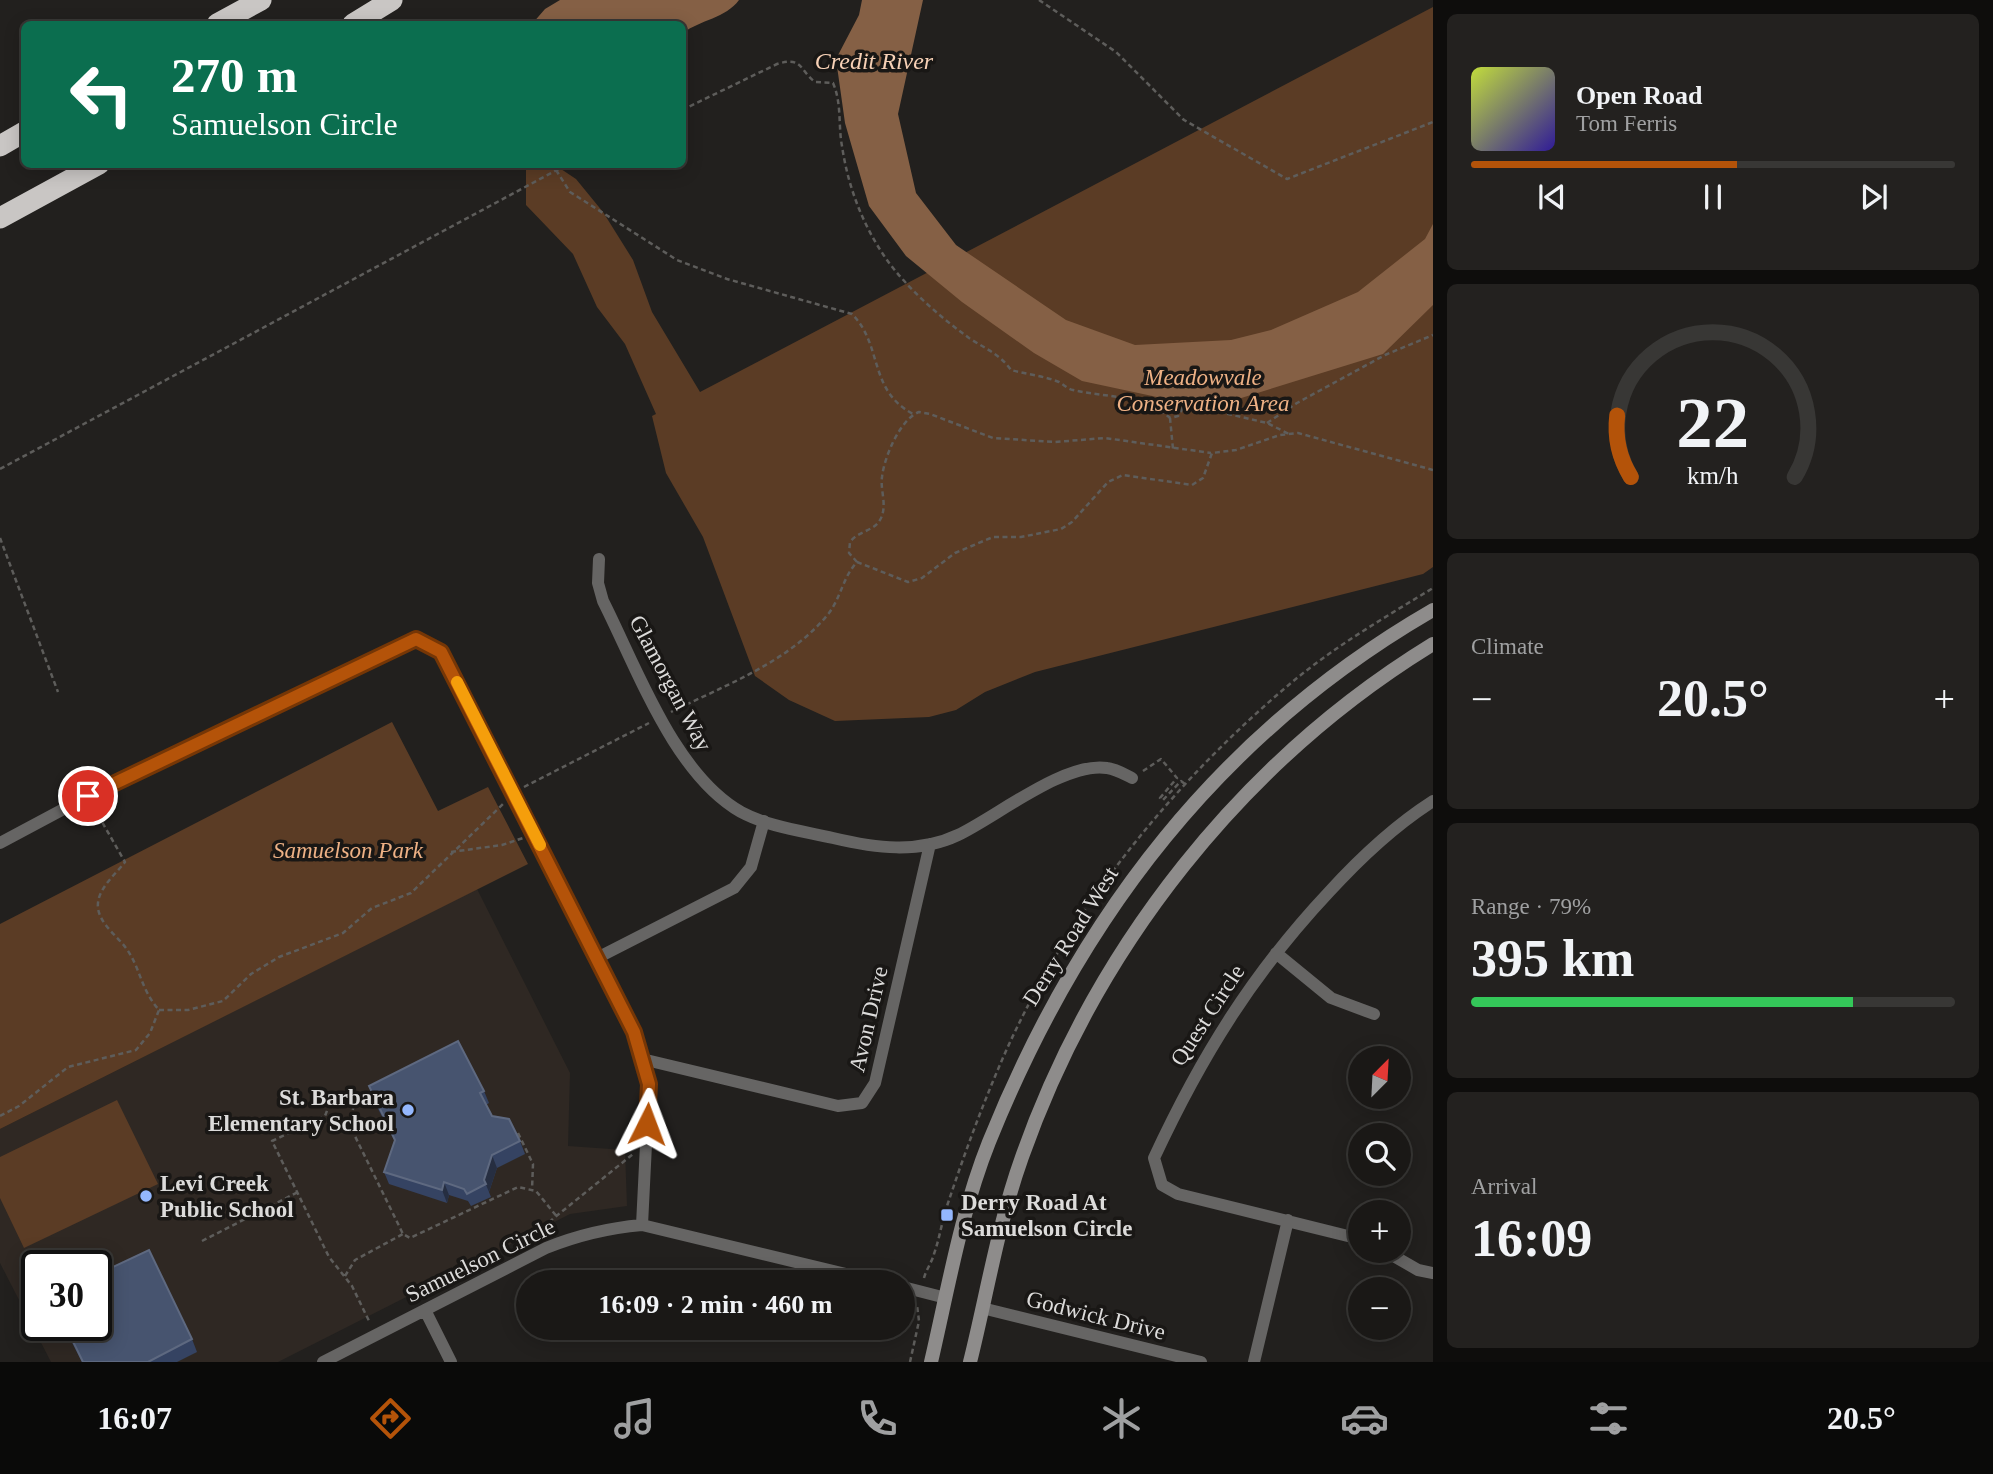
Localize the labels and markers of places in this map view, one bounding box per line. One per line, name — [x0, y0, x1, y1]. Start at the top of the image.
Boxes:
pin — [58, 766, 118, 826]
place label: St. Barbara Elementary School — [208, 1085, 395, 1136]
marker: St. Barbara Elementary School — [400, 1102, 416, 1118]
place label: Levi Creek Public School — [160, 1171, 294, 1222]
marker: Levi Creek Public School — [138, 1188, 154, 1204]
place label: Derry Road At Samuelson Circle — [961, 1190, 1132, 1241]
marker: Derry Road At Samuelson Circle — [939, 1207, 955, 1223]

